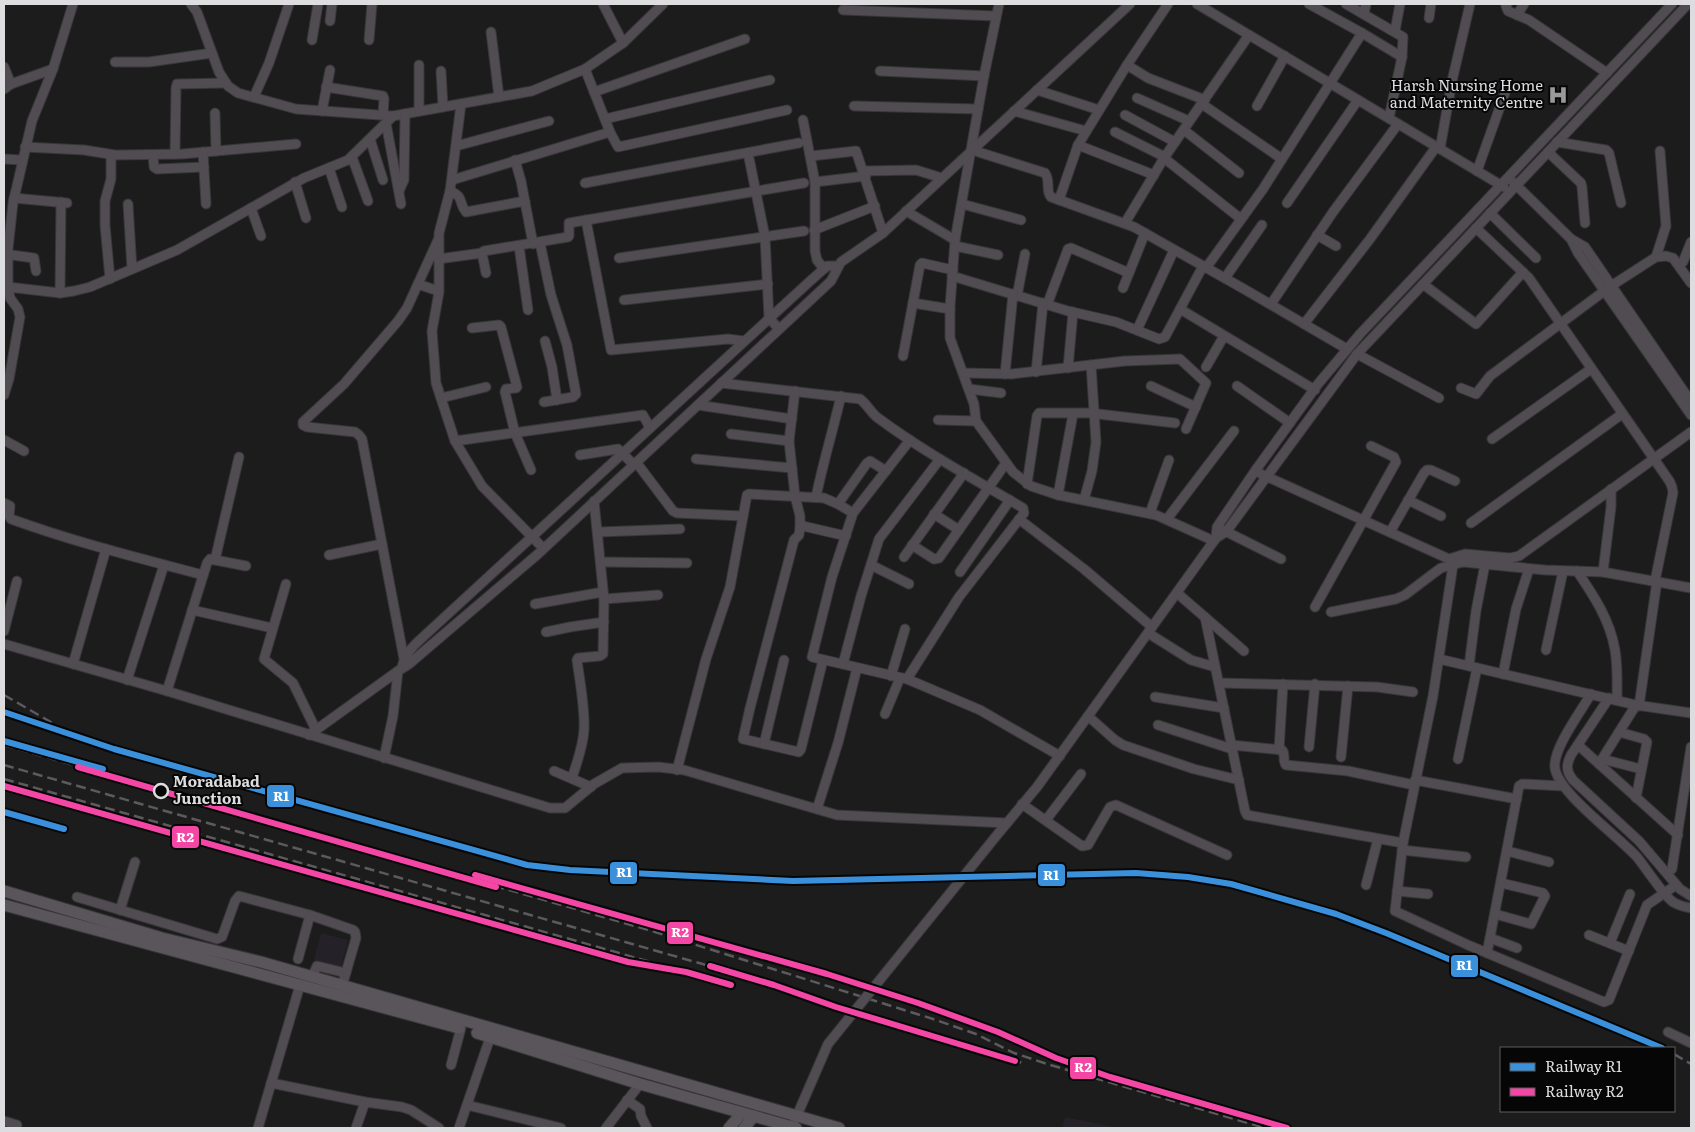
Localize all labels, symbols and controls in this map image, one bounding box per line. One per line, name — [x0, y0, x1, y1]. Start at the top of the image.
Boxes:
place label: Harsh Nursing Home and Maternity Centre — [1390, 73, 1543, 113]
hospital icon: Harsh Nursing Home and Maternity Centre — [1547, 84, 1569, 106]
place label: Moradabad Junction — [173, 769, 260, 809]
marker: Moradabad Junction — [153, 783, 169, 799]
line badge: R1 — [266, 784, 295, 808]
text: R1 — [273, 785, 289, 805]
line badge: R2 — [171, 825, 200, 849]
text: R2 — [176, 826, 194, 846]
line badge: R1 — [609, 861, 638, 885]
text: R1 — [616, 861, 632, 881]
line badge: R1 — [1037, 863, 1066, 887]
text: R1 — [1043, 864, 1059, 884]
line badge: R2 — [666, 921, 694, 945]
text: R2 — [671, 921, 689, 941]
line badge: R1 — [1450, 954, 1479, 978]
text: R1 — [1456, 954, 1472, 974]
legend — [1500, 1047, 1675, 1112]
text: Railway R1 — [1545, 1054, 1622, 1077]
line badge: R2 — [1069, 1056, 1097, 1080]
text: R2 — [1074, 1056, 1092, 1076]
text: Railway R2 — [1545, 1079, 1624, 1102]

